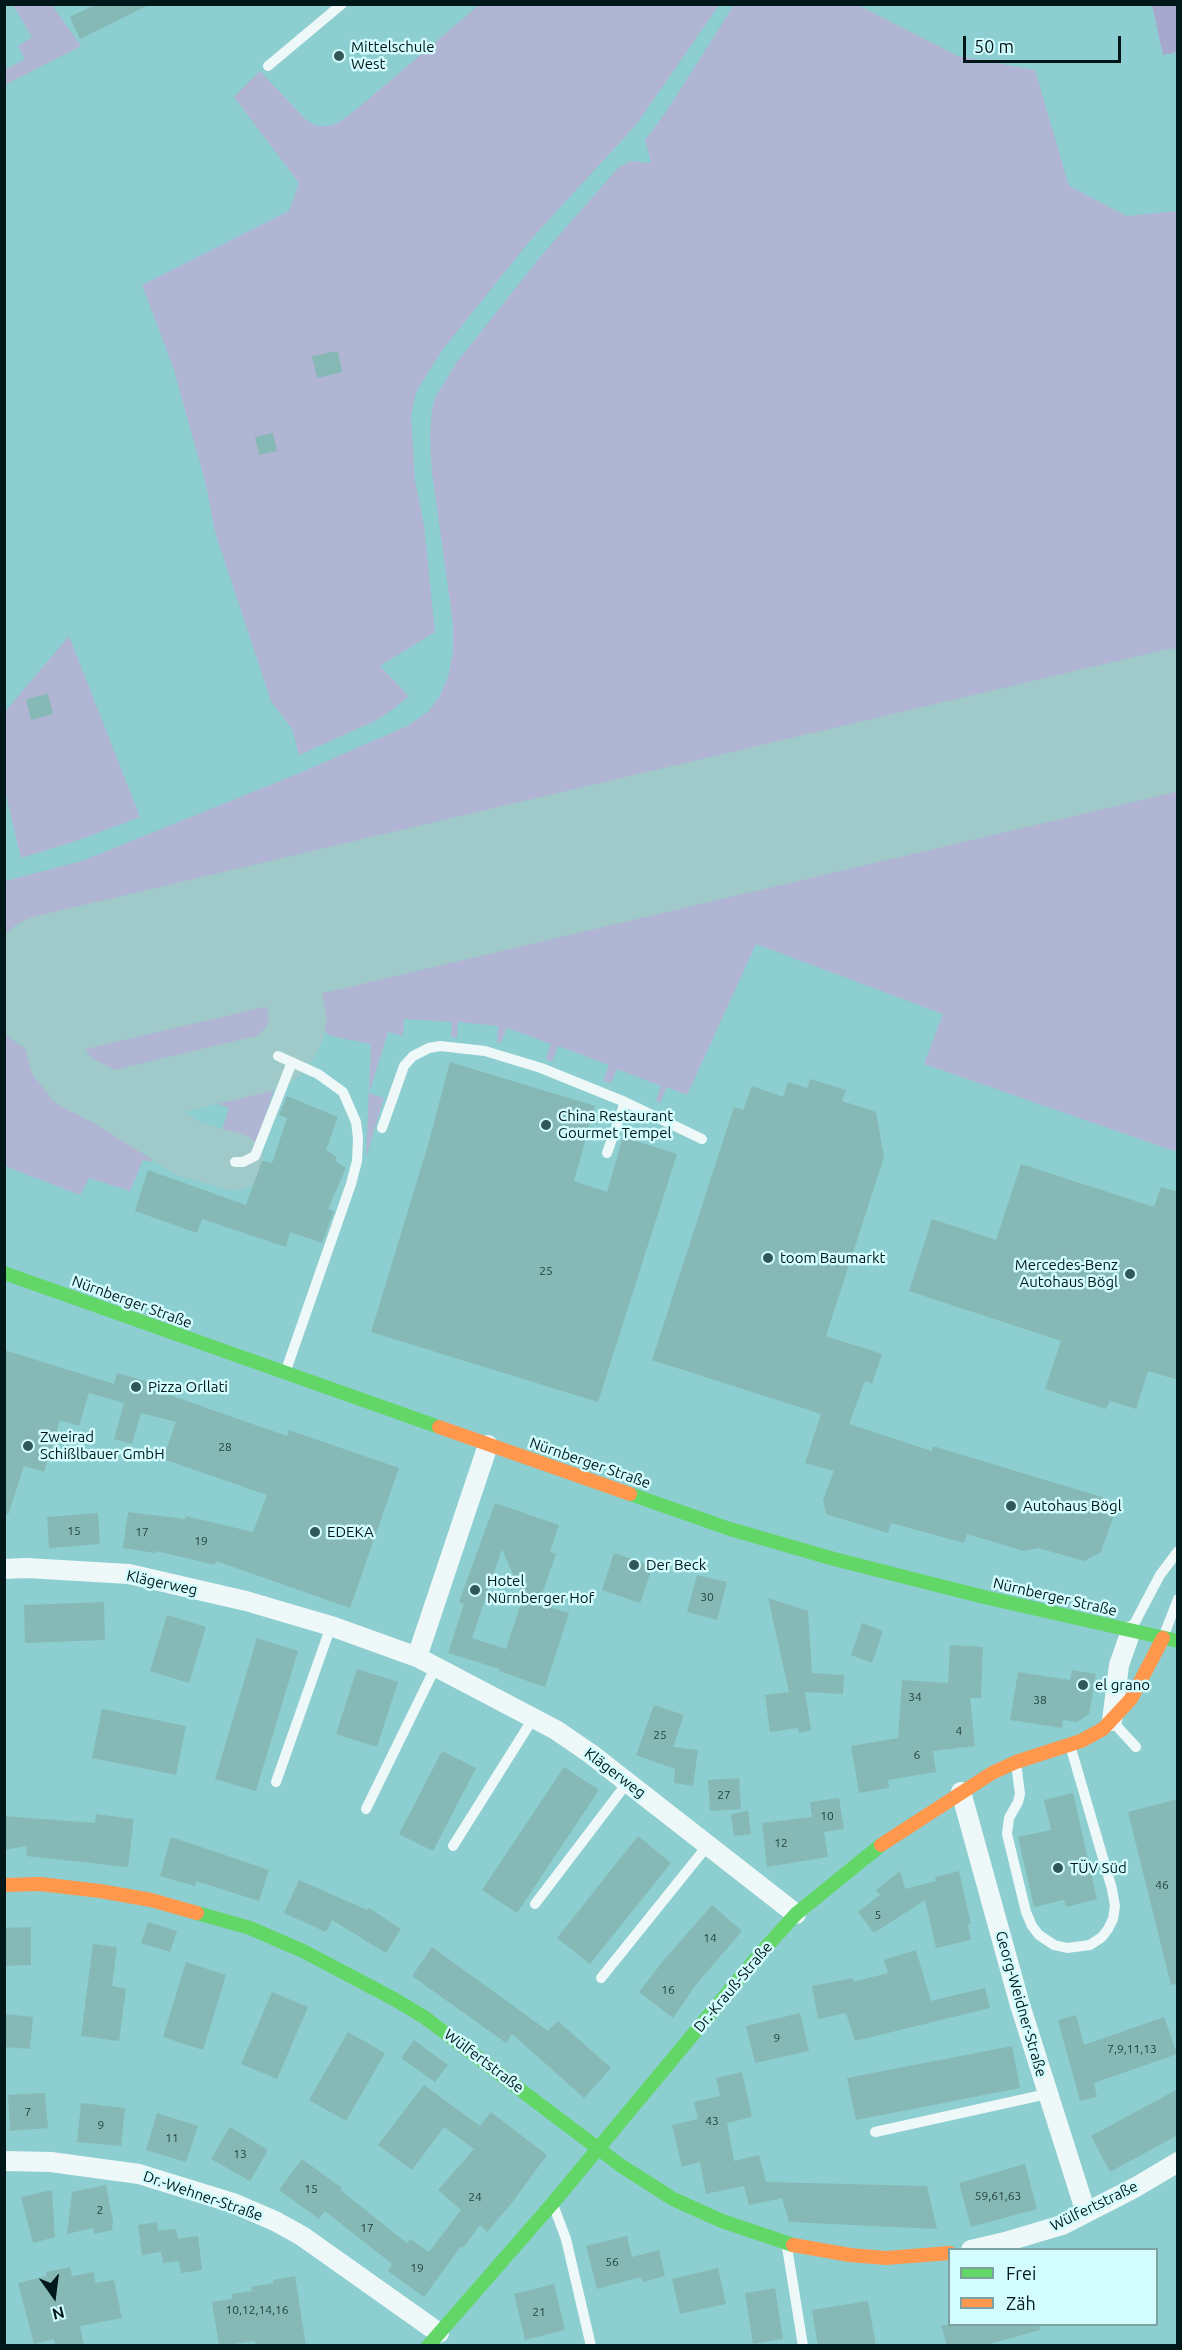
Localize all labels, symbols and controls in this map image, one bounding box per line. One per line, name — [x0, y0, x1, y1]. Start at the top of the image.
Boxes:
scale bar — [966, 24, 1124, 62]
text: 50 m — [974, 36, 1014, 56]
place label: Mittelschule West — [351, 38, 434, 73]
marker: Mittelschule West — [332, 49, 346, 63]
place label: China Restaurant Gourmet Tempel — [558, 1107, 673, 1142]
marker: China Restaurant Gourmet Tempel — [539, 1118, 553, 1132]
place label: toom Baumarkt — [780, 1249, 885, 1267]
marker: toom Baumarkt — [761, 1251, 775, 1265]
place label: Mercedes-Benz Autohaus Bögl — [1015, 1256, 1118, 1291]
house number: 25 — [539, 1264, 553, 1278]
marker: Mercedes-Benz Autohaus Bögl — [1123, 1267, 1137, 1281]
street label: Nürnberger Straße — [69, 1272, 195, 1332]
place label: Pizza Orllati — [148, 1378, 228, 1396]
marker: Pizza Orllati — [129, 1380, 143, 1394]
place label: Zweirad Schißlbauer GmbH — [40, 1428, 165, 1463]
street label: Nürnberger Straße — [527, 1434, 653, 1492]
marker: Zweirad Schißlbauer GmbH — [21, 1439, 35, 1453]
house number: 28 — [218, 1440, 232, 1454]
place label: Autohaus Bögl — [1023, 1497, 1122, 1515]
marker: Autohaus Bögl — [1004, 1499, 1018, 1513]
place label: EDEKA — [327, 1523, 374, 1541]
house number: 15 — [67, 1524, 81, 1538]
house number: 17 — [135, 1525, 149, 1539]
marker: EDEKA — [308, 1525, 322, 1539]
house number: 19 — [194, 1534, 208, 1548]
place label: Der Beck — [646, 1556, 706, 1574]
marker: Der Beck — [627, 1558, 641, 1572]
street label: Klägerweg — [125, 1567, 199, 1599]
place label: Hotel Nürnberger Hof — [487, 1572, 594, 1607]
street label: Nürnberger Straße — [991, 1574, 1119, 1620]
marker: Hotel Nürnberger Hof — [468, 1583, 482, 1597]
house number: 30 — [700, 1590, 714, 1604]
place label: el grano — [1095, 1676, 1150, 1694]
marker: el grano — [1076, 1678, 1090, 1692]
house number: 34 — [908, 1690, 922, 1704]
house number: 38 — [1033, 1693, 1047, 1707]
house number: 4 — [956, 1724, 962, 1738]
house number: 25 — [653, 1728, 667, 1742]
street label: Klägerweg — [581, 1744, 649, 1802]
house number: 6 — [914, 1748, 920, 1762]
house number: 27 — [717, 1788, 731, 1802]
house number: 10 — [820, 1809, 834, 1823]
house number: 12 — [774, 1836, 788, 1850]
place label: TÜV Süd — [1070, 1859, 1127, 1877]
marker: TÜV Süd — [1051, 1861, 1065, 1875]
house number: 46 — [1155, 1878, 1169, 1892]
house number: 5 — [875, 1908, 881, 1922]
street label: Georg-Weidner-Straße — [992, 1929, 1050, 2079]
house number: 14 — [703, 1931, 717, 1945]
street label: Dr.-Krauß-Straße — [690, 1938, 776, 2036]
house number: 16 — [661, 1983, 675, 1997]
street label: Wülfertstraße — [441, 2025, 527, 2097]
house number: 9 — [774, 2031, 780, 2045]
house number: 7,9,11,13 — [1107, 2042, 1157, 2056]
house number: 7 — [25, 2105, 31, 2119]
house number: 43 — [705, 2114, 719, 2128]
house number: 9 — [98, 2118, 104, 2132]
house number: 11 — [165, 2131, 179, 2145]
house number: 13 — [233, 2147, 247, 2161]
street label: Dr.-Wehner-Straße — [141, 2167, 265, 2225]
street label: Wülfertstraße — [1047, 2177, 1141, 2235]
house number: 15 — [304, 2182, 318, 2196]
house number: 59,61,63 — [975, 2189, 1021, 2203]
house number: 24 — [468, 2190, 482, 2204]
house number: 2 — [97, 2203, 103, 2217]
house number: 17 — [360, 2221, 374, 2235]
legend — [948, 2248, 1158, 2326]
house number: 56 — [605, 2255, 619, 2269]
house number: 19 — [410, 2261, 424, 2275]
text: Frei — [1006, 2263, 1036, 2283]
north arrow — [24, 2266, 84, 2326]
text: Zäh — [1006, 2293, 1036, 2313]
text: N — [50, 2303, 66, 2324]
house number: 10,12,14,16 — [226, 2303, 288, 2317]
house number: 21 — [532, 2305, 546, 2319]

